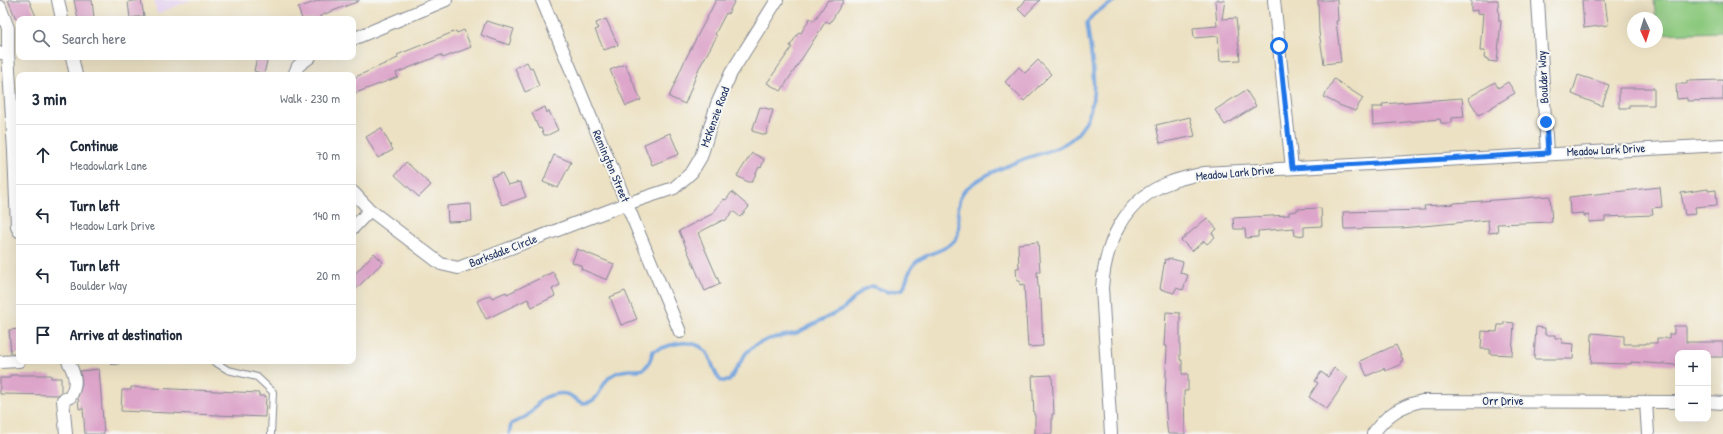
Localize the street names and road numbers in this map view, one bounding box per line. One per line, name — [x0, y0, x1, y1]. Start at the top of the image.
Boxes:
street label: Boulder Way — [1533, 50, 1552, 104]
street label: McKenzie Road — [696, 84, 733, 149]
street label: Remington Street — [589, 127, 635, 205]
street label: Meadow Lark Drive — [1566, 139, 1646, 160]
street label: Meadow Lark Drive — [1195, 161, 1275, 184]
street label: Barksdale Circle — [466, 230, 540, 271]
street label: Orr Drive — [1482, 392, 1524, 409]

